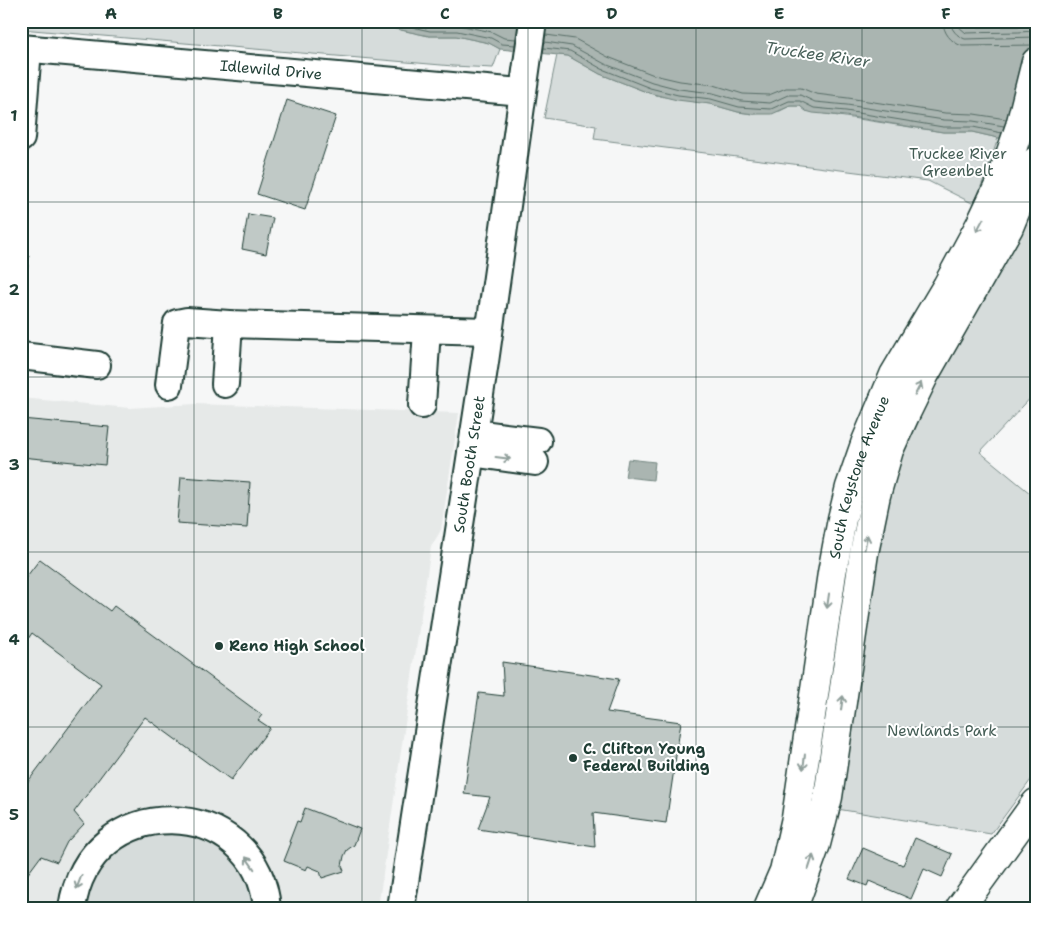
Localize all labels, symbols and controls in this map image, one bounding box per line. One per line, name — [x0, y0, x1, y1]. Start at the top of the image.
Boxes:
text: A — [105, 3, 117, 24]
text: B — [273, 3, 283, 24]
text: C — [440, 3, 450, 24]
text: D — [606, 3, 618, 24]
text: E — [774, 3, 784, 24]
text: F — [941, 3, 951, 24]
water label: Truckee River — [764, 37, 872, 72]
street label: Idlewild Drive — [219, 56, 323, 84]
text: 1 — [10, 105, 18, 126]
park label: Truckee River Greenbelt — [909, 144, 1007, 181]
one-way arrow — [975, 217, 984, 232]
text: 2 — [8, 279, 20, 300]
one-way arrow — [914, 382, 923, 397]
street label: South Keystone Avenue — [825, 393, 894, 561]
street label: South Booth Street — [449, 394, 490, 534]
one-way arrow — [495, 453, 511, 463]
text: 3 — [8, 454, 20, 475]
one-way arrow — [862, 535, 872, 551]
one-way arrow — [823, 593, 833, 609]
text: 4 — [8, 629, 20, 650]
place label: Reno High School — [229, 636, 365, 656]
marker: Reno High School — [213, 640, 225, 652]
one-way arrow — [837, 695, 847, 711]
park label: Newlands Park — [887, 721, 997, 741]
place label: C. Clifton Young Federal Building — [583, 739, 710, 776]
marker: C. Clifton Young Federal Building — [567, 752, 579, 764]
one-way arrow — [799, 754, 809, 770]
text: 5 — [9, 804, 19, 825]
one-way arrow — [806, 854, 816, 870]
one-way arrow — [245, 856, 256, 870]
one-way arrow — [74, 874, 83, 889]

